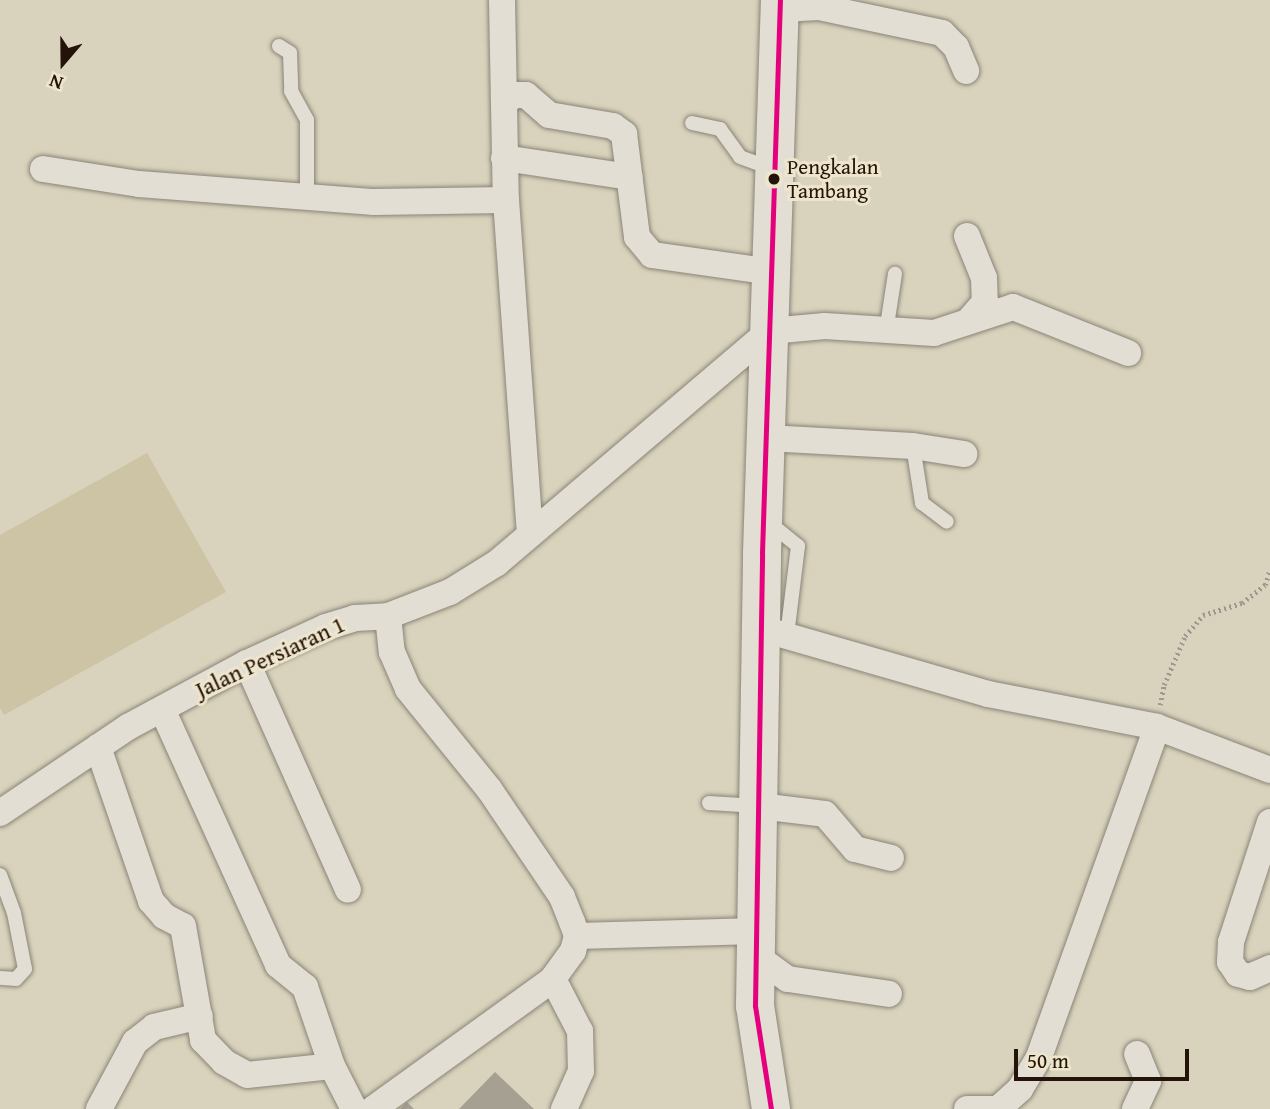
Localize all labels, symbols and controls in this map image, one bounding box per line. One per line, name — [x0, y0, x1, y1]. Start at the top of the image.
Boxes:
north arrow — [28, 28, 98, 98]
text: N — [45, 67, 67, 98]
place label: Pengkalan Tambang — [787, 154, 879, 204]
marker: Pengkalan Tambang — [767, 172, 781, 186]
street label: Jalan Persiaran 1 — [191, 610, 349, 704]
scale bar — [1018, 1036, 1193, 1080]
text: 50 m — [1027, 1045, 1069, 1076]

